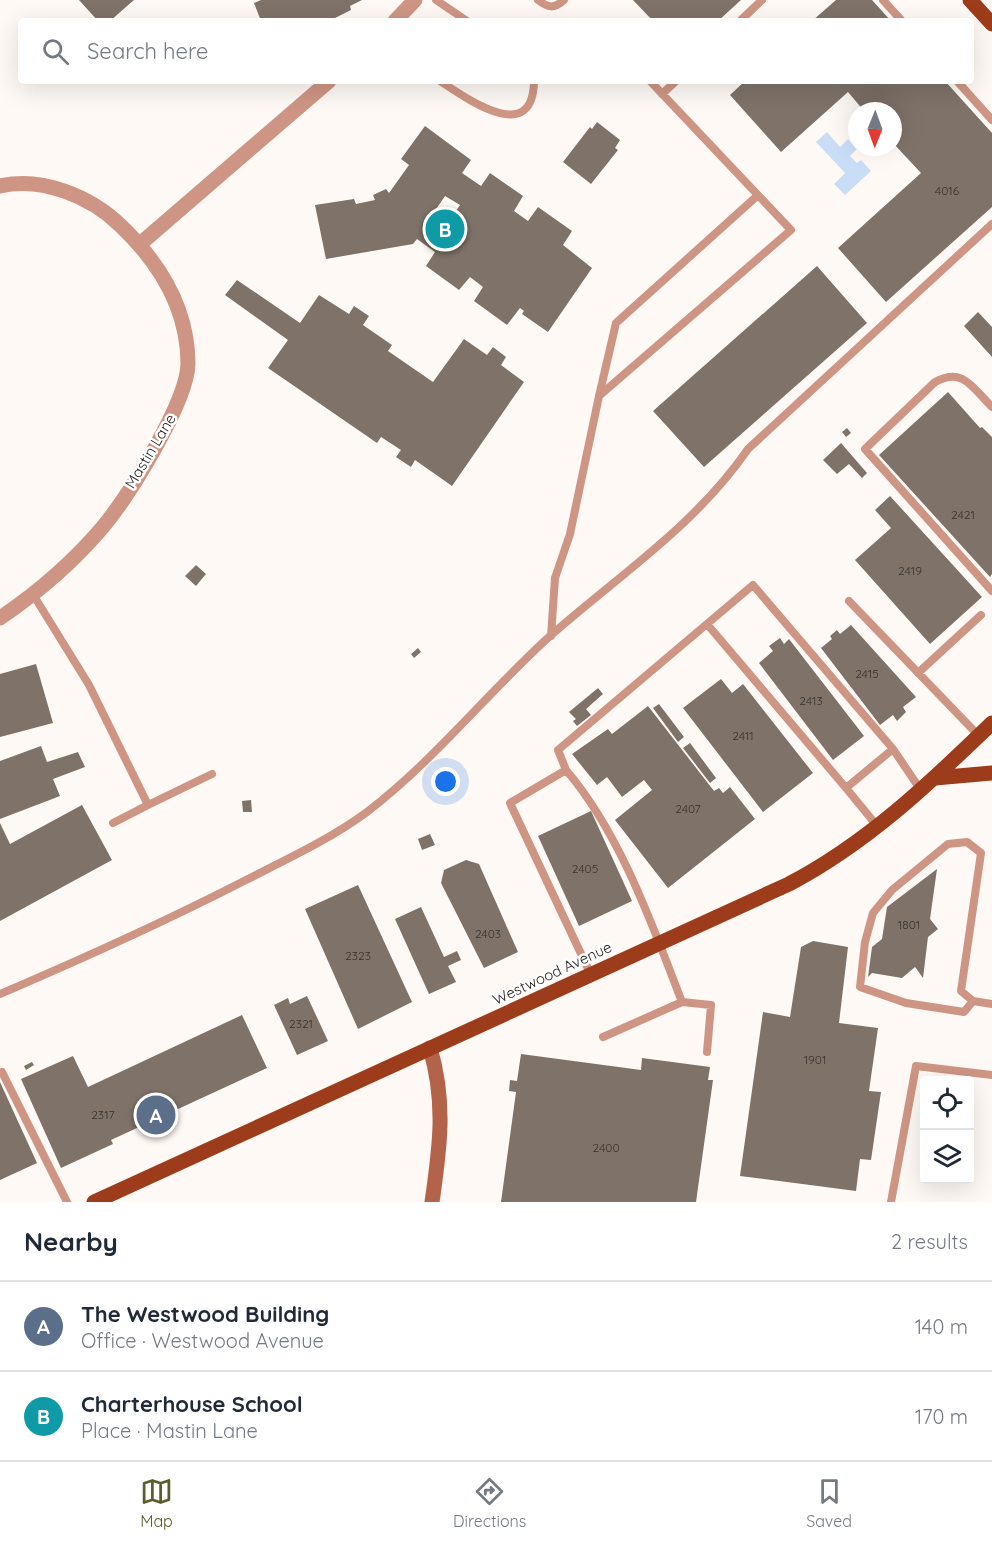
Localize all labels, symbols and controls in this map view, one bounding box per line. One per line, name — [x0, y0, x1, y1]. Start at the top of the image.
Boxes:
search box — [18, 18, 974, 84]
icon: search — [39, 35, 72, 68]
text: Search here — [87, 37, 208, 65]
north arrow — [848, 102, 902, 156]
house number: 4016 — [935, 183, 960, 198]
pin: B — [426, 206, 464, 252]
street label: Mastin Lane — [120, 410, 180, 492]
house number: 2421 — [951, 507, 975, 522]
house number: 2419 — [898, 563, 922, 578]
house number: 2415 — [855, 666, 879, 681]
house number: 2413 — [799, 693, 823, 708]
house number: 2411 — [732, 728, 754, 743]
your location — [431, 767, 460, 796]
house number: 2407 — [675, 801, 701, 816]
house number: 2405 — [572, 861, 598, 876]
house number: 1801 — [898, 917, 920, 932]
house number: 2403 — [475, 926, 501, 941]
street label: Westwood Avenue — [489, 937, 615, 1009]
house number: 2323 — [345, 948, 371, 963]
house number: 2321 — [289, 1016, 313, 1031]
house number: 1901 — [804, 1052, 826, 1067]
map controls — [920, 1076, 974, 1184]
button: locate — [920, 1076, 974, 1130]
pin: A — [136, 1092, 176, 1138]
house number: 2317 — [91, 1107, 115, 1122]
button: layers — [920, 1130, 974, 1184]
house number: 2400 — [592, 1140, 620, 1155]
text: Nearby — [24, 1225, 118, 1258]
text: 2 results — [891, 1229, 968, 1254]
text: The Westwood Building — [81, 1300, 329, 1328]
text: A — [37, 1314, 50, 1339]
text: 140 m — [915, 1314, 968, 1339]
text: Office · Westwood Avenue — [81, 1328, 324, 1353]
text: Charterhouse School — [81, 1390, 303, 1418]
text: B — [37, 1404, 50, 1429]
text: 170 m — [915, 1404, 968, 1429]
text: Place · Mastin Lane — [81, 1418, 258, 1443]
tab: Map — [140, 1475, 173, 1531]
tab: Directions — [453, 1475, 526, 1531]
tab: Saved — [806, 1475, 852, 1531]

